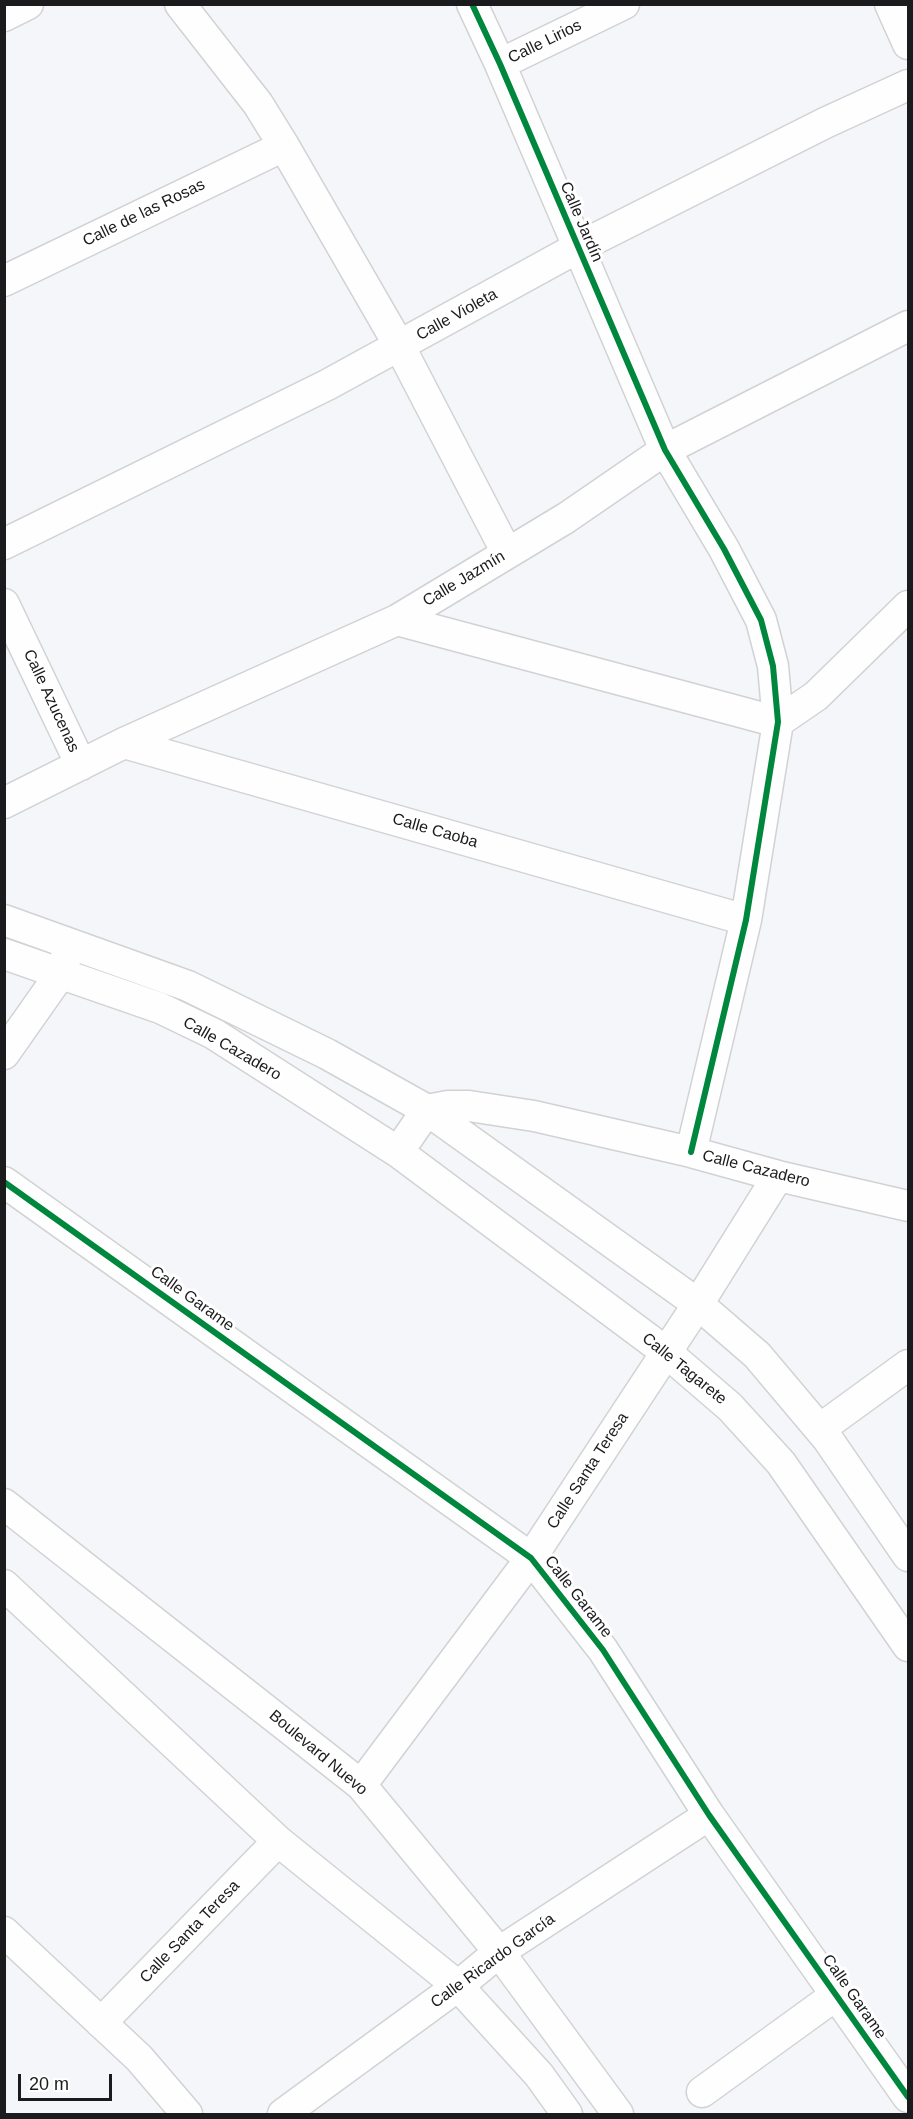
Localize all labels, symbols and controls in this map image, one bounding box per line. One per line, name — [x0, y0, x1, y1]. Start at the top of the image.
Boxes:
street label: Calle Lirios — [505, 16, 585, 68]
street label: Calle de las Rosas — [80, 175, 208, 251]
street label: Calle Jardín — [555, 179, 607, 265]
street label: Calle Violeta — [413, 285, 501, 345]
street label: Calle Jazmín — [419, 547, 509, 611]
street label: Calle Azucenas — [19, 647, 83, 755]
street label: Calle Caoba — [390, 810, 480, 852]
street label: Calle Cazadero — [179, 1013, 285, 1085]
street label: Calle Cazadero — [700, 1146, 812, 1192]
street label: Calle Garame — [146, 1262, 238, 1336]
street label: Calle Tagarete — [638, 1329, 730, 1409]
street label: Calle Santa Teresa — [543, 1409, 633, 1533]
street label: Calle Garame — [540, 1552, 616, 1642]
street label: Boulevard Nuevo — [265, 1706, 371, 1800]
street label: Calle Santa Teresa — [136, 1877, 244, 1987]
street label: Calle Ricardo García — [427, 1910, 559, 2012]
street label: Calle Garame — [818, 1951, 890, 2043]
scale bar — [21, 2062, 116, 2100]
text: 20 m — [29, 2074, 69, 2094]

